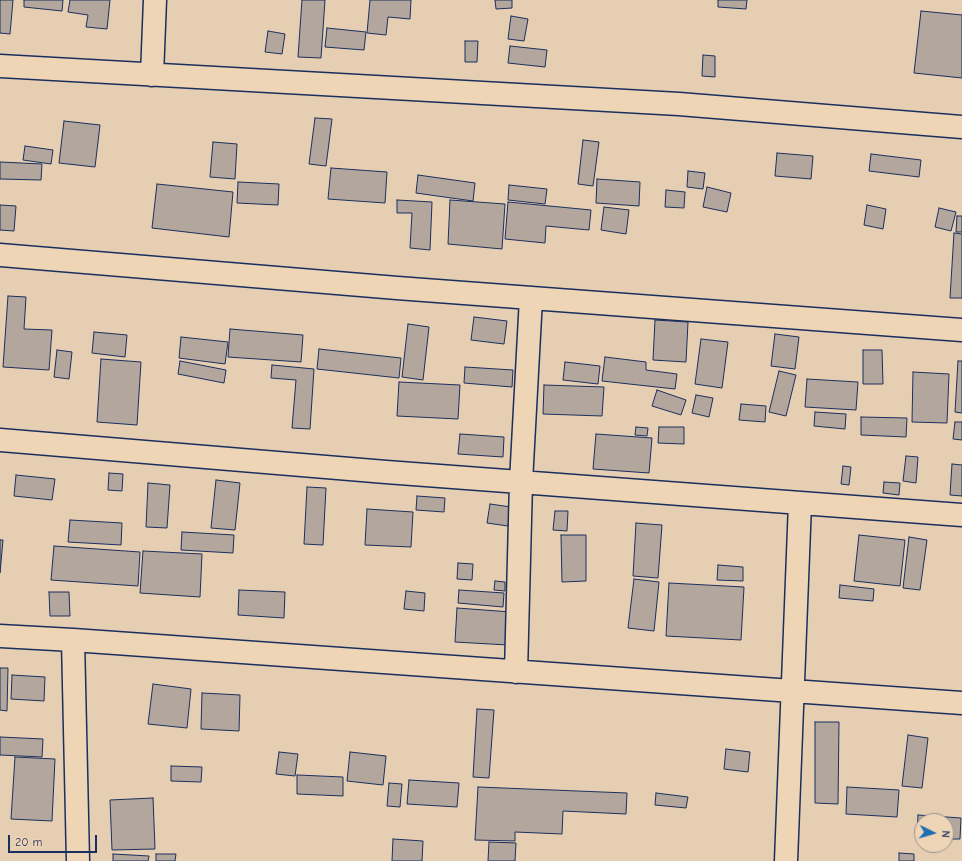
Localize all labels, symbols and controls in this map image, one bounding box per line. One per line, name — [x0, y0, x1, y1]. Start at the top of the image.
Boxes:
north arrow — [914, 813, 954, 853]
scale bar — [10, 827, 99, 853]
text: N — [939, 830, 952, 838]
text: 20 m — [15, 835, 43, 849]

